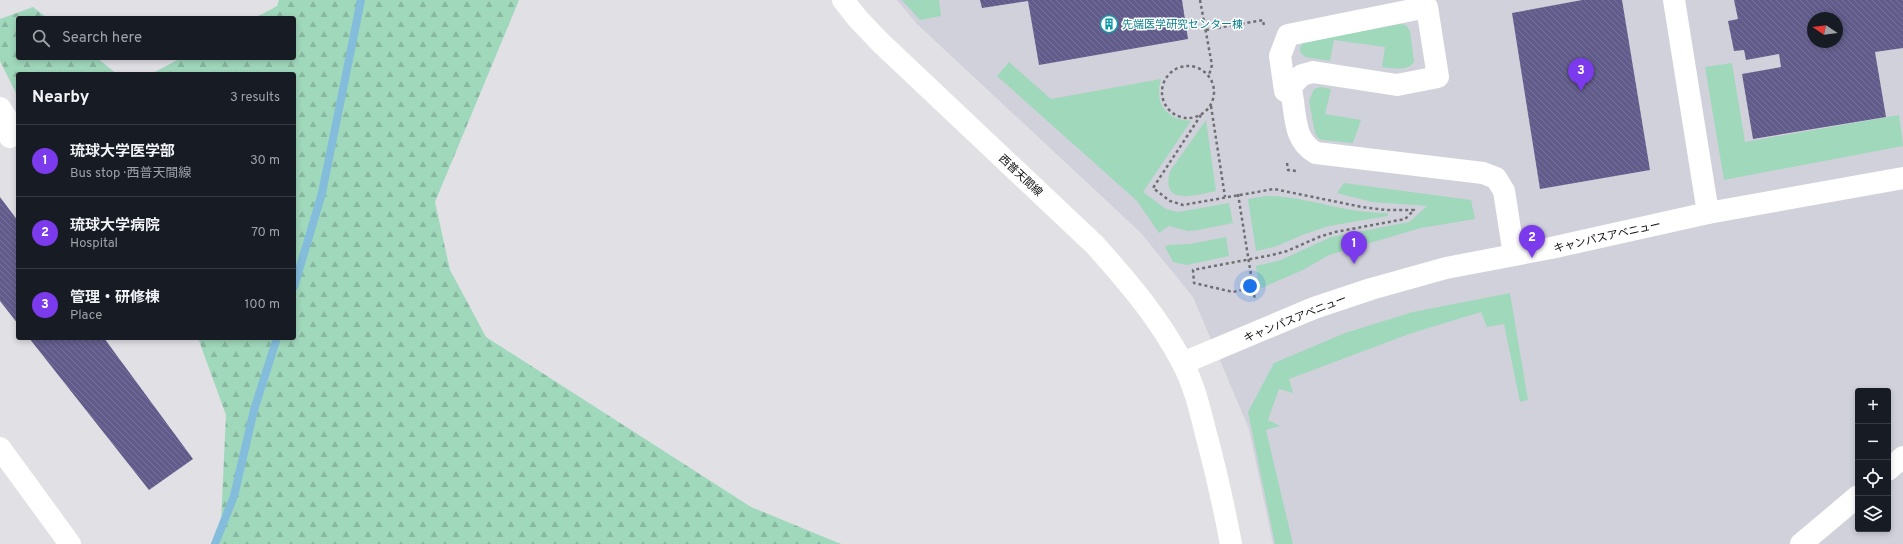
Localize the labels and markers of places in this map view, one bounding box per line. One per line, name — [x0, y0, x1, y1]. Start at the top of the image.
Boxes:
building icon: 先端医学研究センター棟 — [1099, 14, 1119, 34]
place label: 先端医学研究センター棟 — [1122, 18, 1243, 32]
pin: 3 — [1568, 58, 1594, 91]
pin: 2 — [1519, 225, 1545, 258]
pin: 1 — [1341, 231, 1367, 264]

